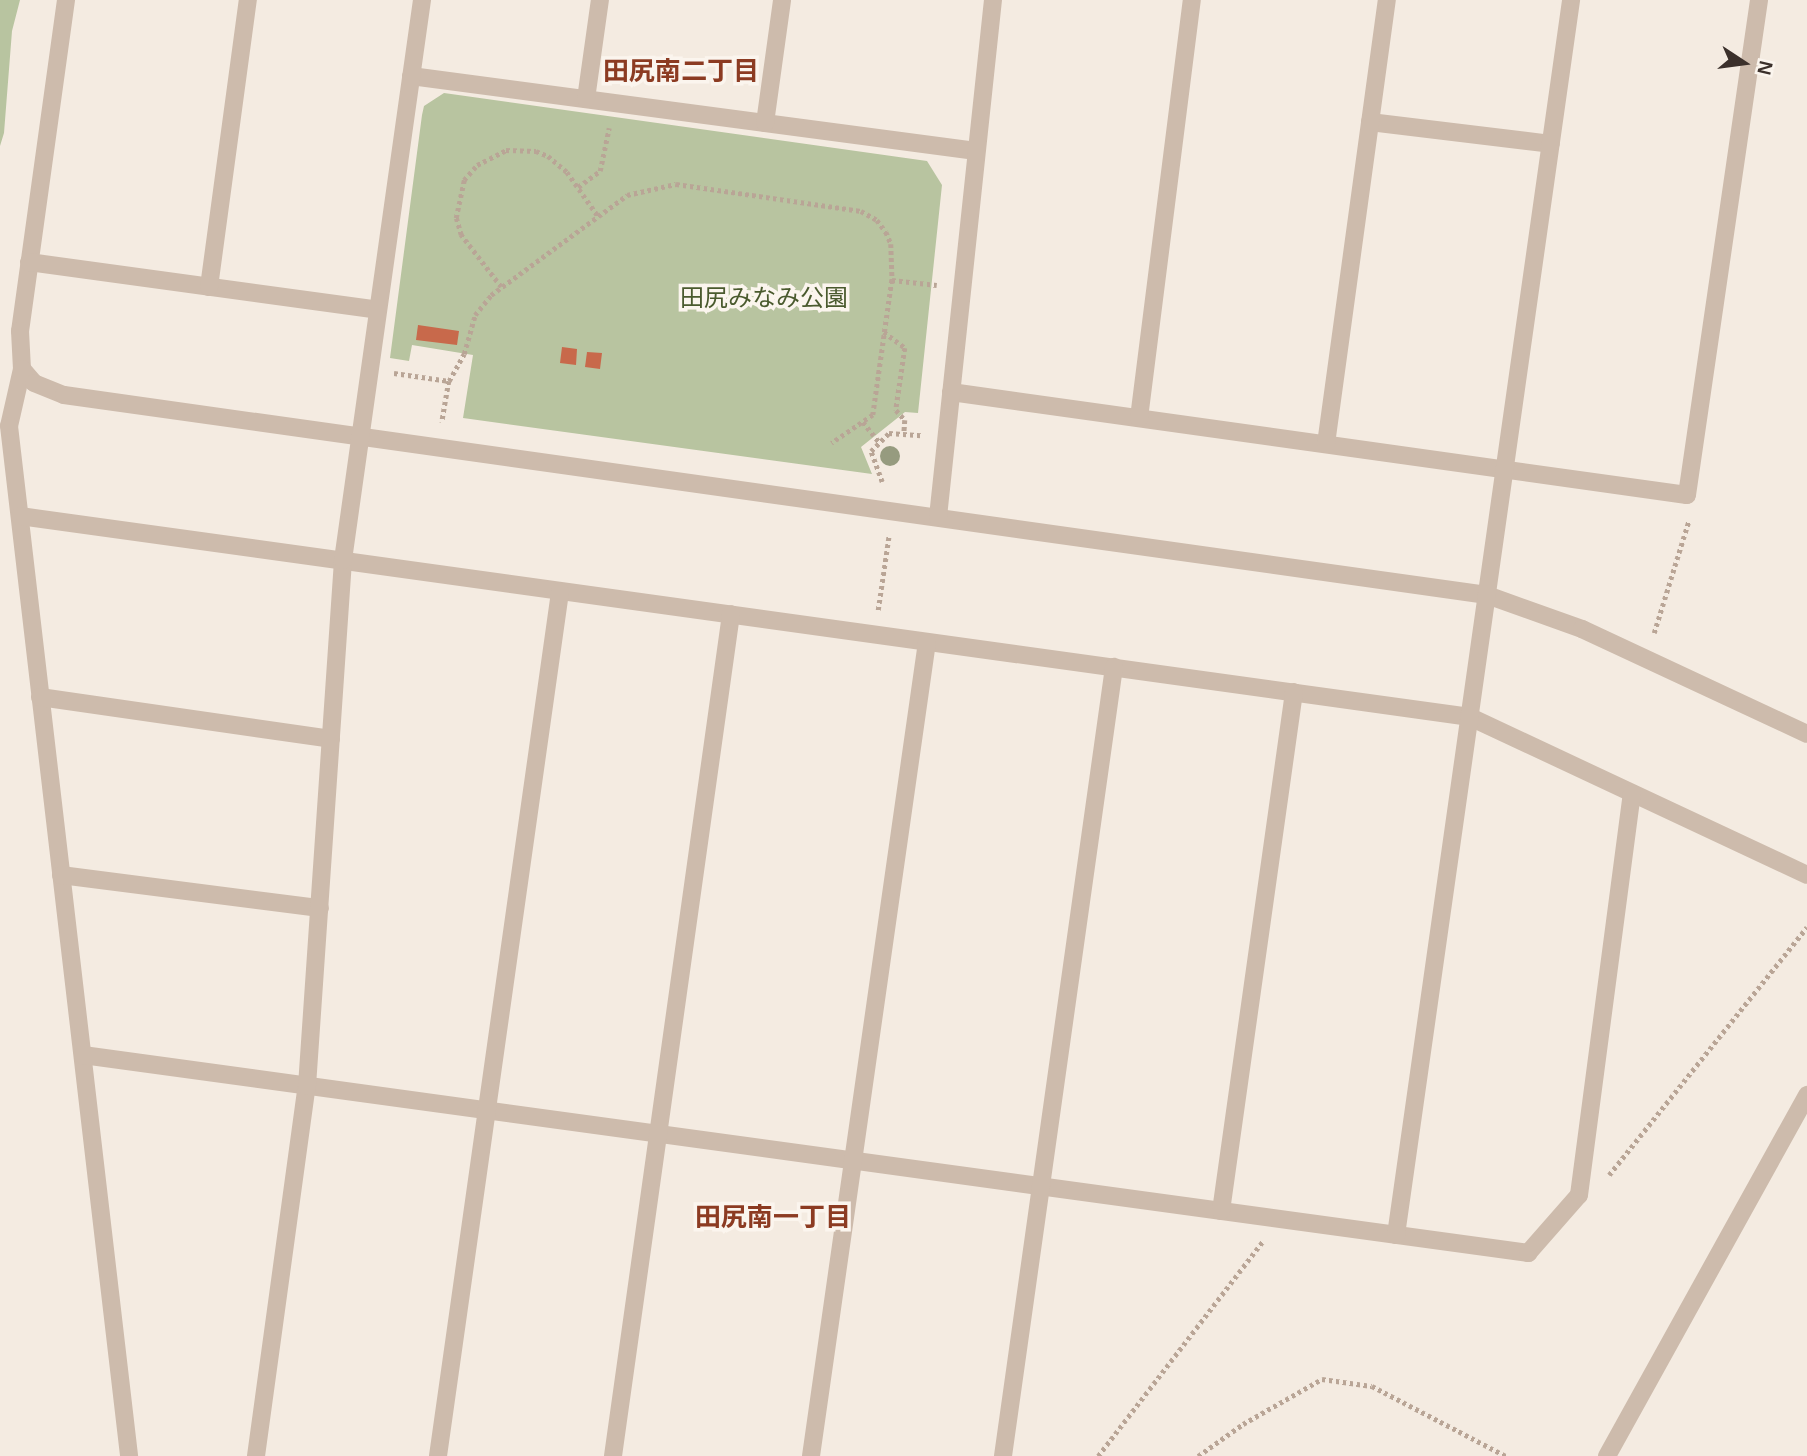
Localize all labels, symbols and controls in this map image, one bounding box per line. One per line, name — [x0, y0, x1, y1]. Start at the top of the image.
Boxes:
north arrow — [1709, 28, 1779, 98]
district label: 田尻南二丁目 — [603, 56, 759, 88]
text: N — [1753, 59, 1777, 77]
park label: 田尻みなみ公園 — [680, 284, 848, 312]
district label: 田尻南一丁目 — [695, 1202, 851, 1234]

